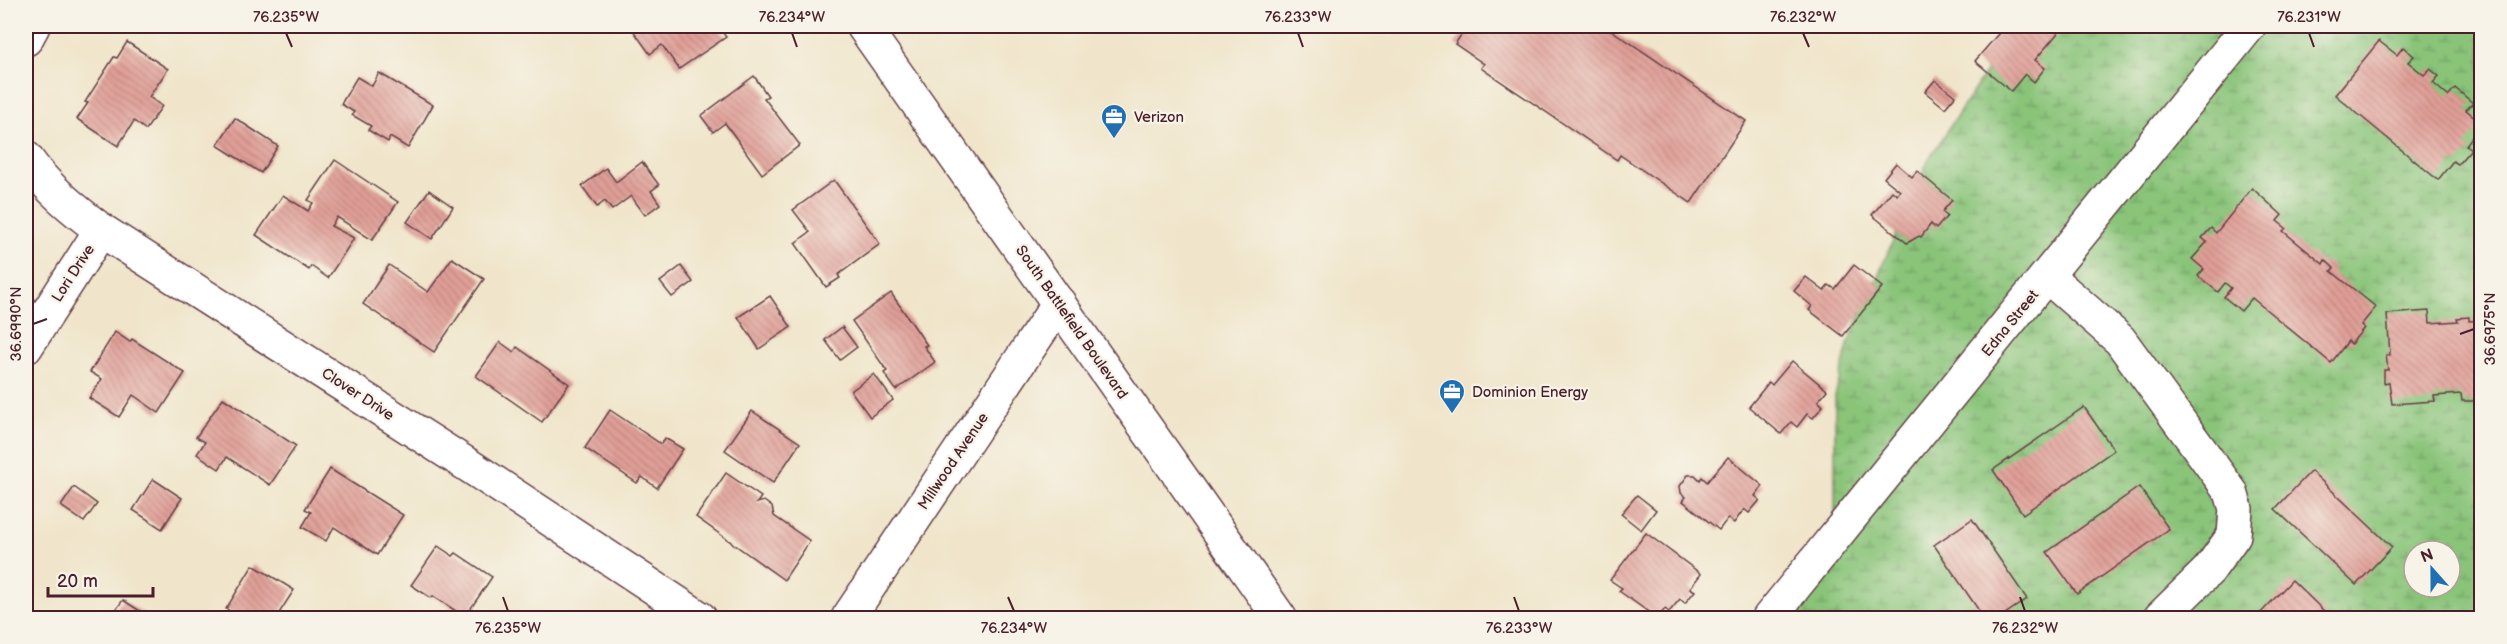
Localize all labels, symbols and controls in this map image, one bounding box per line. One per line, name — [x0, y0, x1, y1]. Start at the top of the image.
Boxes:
text: 76.235°W — [253, 8, 319, 27]
text: 76.234°W — [759, 8, 826, 27]
text: 76.233°W — [1265, 8, 1332, 27]
text: 76.232°W — [1770, 8, 1836, 27]
text: 76.231°W — [2277, 8, 2341, 27]
office icon: Verizon — [1099, 102, 1129, 140]
place label: Verizon — [1134, 108, 1184, 127]
street label: Lori Drive — [48, 241, 99, 306]
street label: South Battlefield Boulevard — [1011, 242, 1132, 403]
street label: Edna Street — [1978, 286, 2043, 361]
text: 36.6990°N — [7, 287, 26, 361]
text: 36.6975°N — [2481, 292, 2500, 366]
street label: Clover Drive — [318, 364, 398, 425]
office icon: Dominion Energy — [1437, 377, 1467, 415]
place label: Dominion Energy — [1472, 383, 1588, 402]
street label: Millwood Avenue — [914, 409, 993, 513]
north arrow — [2402, 539, 2462, 599]
text: N — [2418, 545, 2436, 567]
scale bar — [48, 560, 153, 598]
text: 20 m — [57, 571, 98, 592]
text: 76.235°W — [475, 619, 541, 638]
text: 76.234°W — [981, 619, 1048, 638]
text: 76.233°W — [1486, 619, 1553, 638]
text: 76.232°W — [1992, 619, 2058, 638]

